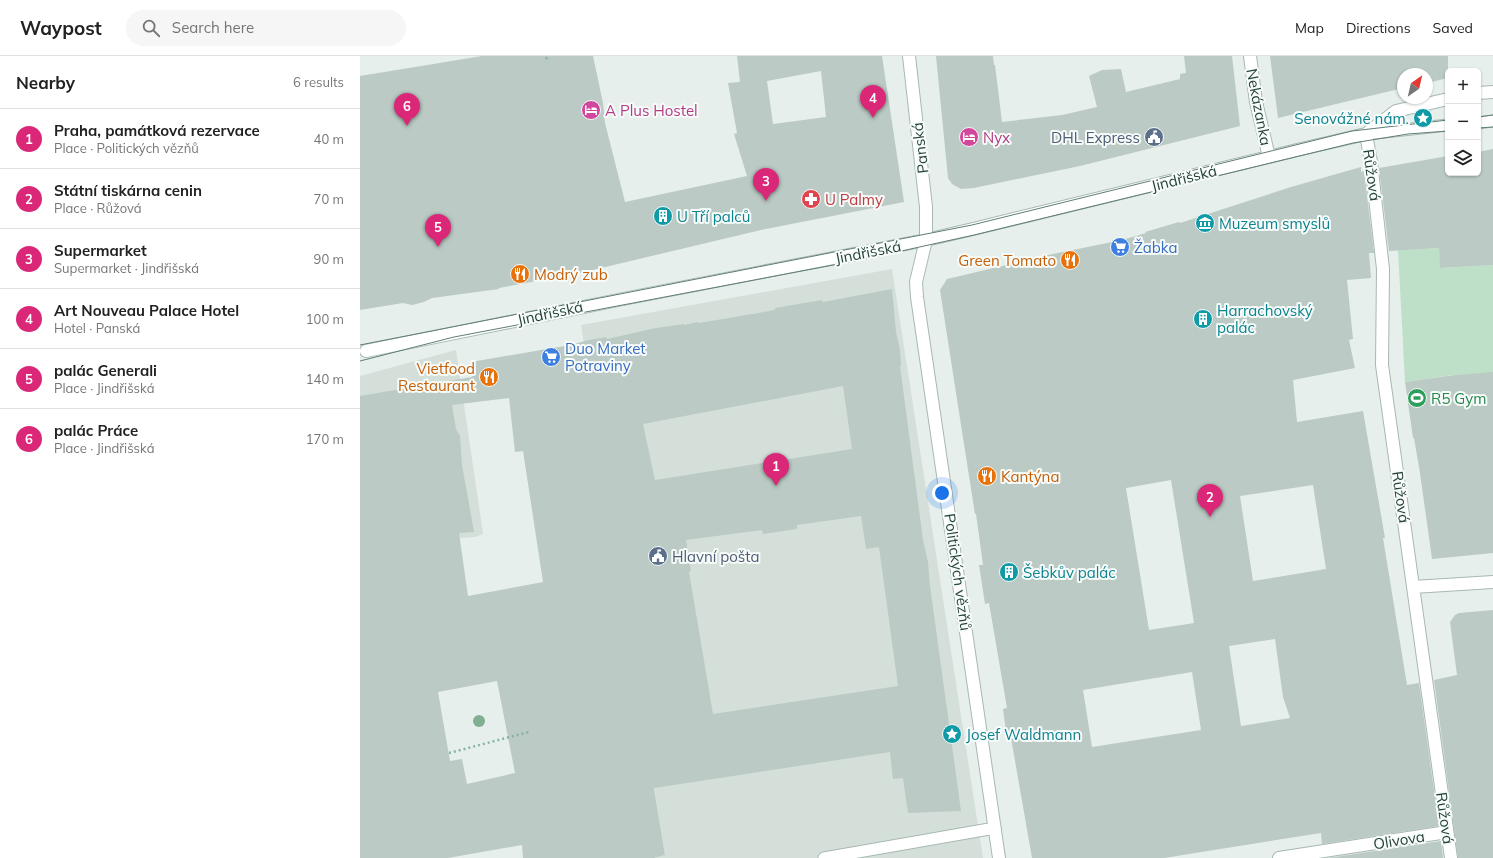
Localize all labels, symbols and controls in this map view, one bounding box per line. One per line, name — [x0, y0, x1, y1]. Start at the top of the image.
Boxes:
search box — [126, 10, 406, 46]
text: Waypost — [20, 16, 102, 40]
icon: search — [140, 17, 162, 39]
text: Search here — [172, 18, 254, 37]
text: Map — [1295, 19, 1324, 37]
text: Directions — [1346, 19, 1411, 37]
text: Saved — [1433, 19, 1473, 37]
street label: Nekázanka — [1242, 67, 1276, 147]
north arrow — [1397, 68, 1433, 104]
map controls — [1445, 68, 1481, 176]
button: + — [1445, 68, 1481, 104]
text: Nearby — [16, 72, 75, 93]
text: 6 results — [293, 74, 344, 90]
pin: 4 — [860, 85, 886, 118]
pin: 6 — [394, 93, 420, 126]
hotel icon: A Plus Hostel — [580, 99, 602, 121]
place label: A Plus Hostel — [605, 101, 698, 120]
button: − — [1445, 104, 1481, 140]
place icon: Senovážné nám. — [1412, 107, 1434, 129]
place label: Senovážné nám. — [1294, 109, 1409, 128]
text: Praha, památková rezervace — [54, 121, 260, 140]
street label: Panská — [907, 121, 933, 175]
hotel icon: Nyx — [958, 126, 980, 148]
public building icon: DHL Express — [1143, 126, 1165, 148]
place label: Nyx — [983, 128, 1010, 147]
place label: DHL Express — [1051, 128, 1140, 147]
text: 1 — [25, 131, 33, 147]
text: 40 m — [314, 131, 344, 147]
text: Place · Politických vězňů — [54, 140, 199, 156]
button: layers — [1445, 140, 1481, 176]
street label: Růžová — [1359, 148, 1385, 202]
street label: Jindřišská — [1149, 161, 1219, 195]
pin: 3 — [753, 168, 779, 201]
text: Státní tiskárna cenin — [54, 181, 202, 200]
pharmacy icon: U Palmy — [800, 188, 822, 210]
place label: U Palmy — [825, 190, 883, 209]
text: 2 — [25, 191, 33, 207]
text: 70 m — [314, 191, 344, 207]
text: Place · Růžová — [54, 200, 142, 216]
building icon: U Tří palců — [652, 205, 674, 227]
place label: U Tří palců — [677, 207, 750, 226]
museum icon: Muzeum smyslů — [1194, 212, 1216, 234]
pin: 5 — [425, 214, 451, 247]
place label: Muzeum smyslů — [1219, 214, 1330, 233]
street label: Jindřišská — [833, 236, 903, 268]
supermarket icon: Žabka — [1109, 236, 1131, 258]
place label: Žabka — [1134, 238, 1177, 257]
text: Supermarket — [54, 241, 147, 260]
restaurant icon: Green Tomato — [1059, 249, 1081, 271]
text: 3 — [25, 251, 33, 267]
text: 90 m — [314, 251, 344, 267]
place label: Green Tomato — [958, 251, 1056, 270]
text: Supermarket · Jindřišská — [54, 260, 199, 276]
restaurant icon: Modrý zub — [509, 263, 531, 285]
place label: Modrý zub — [534, 265, 608, 284]
street label: Jindřišská — [515, 297, 585, 329]
text: Art Nouveau Palace Hotel — [54, 301, 239, 320]
place label: Harrachovský palác — [1217, 301, 1313, 337]
building icon: Harrachovský palác — [1192, 308, 1214, 330]
text: 4 — [25, 311, 33, 327]
text: 100 m — [306, 311, 344, 327]
text: Hotel · Panská — [54, 320, 140, 336]
place label: Duo Market Potraviny — [565, 339, 646, 375]
supermarket icon: Duo Market Potraviny — [540, 346, 562, 368]
place label: Vietfood Restaurant — [398, 359, 475, 395]
text: palác Generali — [54, 361, 157, 380]
restaurant icon: Vietfood Restaurant — [478, 366, 500, 388]
text: 5 — [25, 371, 33, 387]
text: 140 m — [306, 371, 344, 387]
text: Place · Jindřišská — [54, 380, 155, 396]
sports icon: R5 Gym — [1406, 387, 1428, 409]
place label: R5 Gym — [1431, 389, 1486, 408]
text: palác Práce — [54, 421, 138, 440]
text: 6 — [25, 431, 33, 447]
text: 170 m — [306, 431, 344, 447]
text: Place · Jindřišská — [54, 440, 155, 456]
pin: 1 — [763, 453, 789, 486]
restaurant icon: Kantýna — [976, 465, 998, 487]
place label: Kantýna — [1001, 467, 1059, 486]
street label: Růžová — [1388, 470, 1414, 524]
your location — [932, 483, 952, 503]
pin: 2 — [1197, 484, 1223, 517]
street label: Politických vězňů — [940, 512, 976, 632]
public building icon: Hlavní pošta — [647, 545, 669, 567]
place label: Hlavní pošta — [672, 547, 759, 566]
building icon: Šebkův palác — [998, 561, 1020, 583]
place label: Šebkův palác — [1023, 563, 1116, 582]
place icon: Josef Waldmann — [941, 723, 963, 745]
place label: Josef Waldmann — [966, 725, 1081, 744]
street label: Růžová — [1432, 791, 1458, 845]
street label: Olivova — [1372, 827, 1426, 853]

